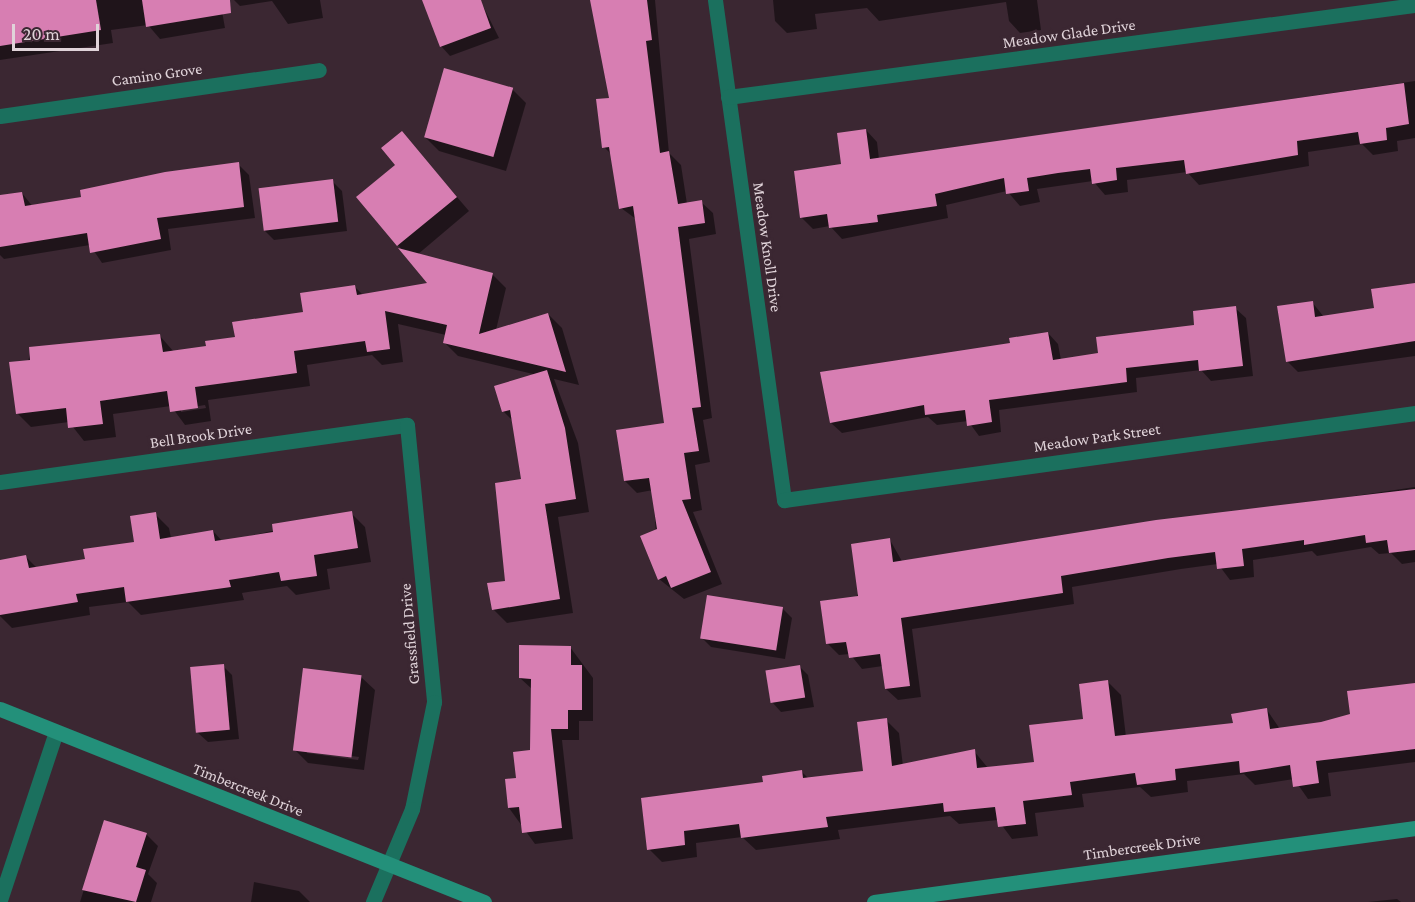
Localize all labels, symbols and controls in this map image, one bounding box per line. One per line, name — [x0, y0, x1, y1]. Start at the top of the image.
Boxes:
scale bar — [15, 12, 102, 50]
street label: Meadow Glade Drive — [1001, 15, 1137, 53]
text: 20 m — [23, 24, 60, 44]
street label: Camino Grove — [111, 59, 203, 91]
street label: Meadow Knoll Drive — [748, 181, 786, 313]
street label: Bell Brook Drive — [149, 419, 253, 453]
street label: Meadow Park Street — [1032, 420, 1162, 456]
street label: Grassfield Drive — [396, 583, 424, 685]
street label: Timbercreek Drive — [190, 759, 306, 821]
street label: Timbercreek Drive — [1082, 829, 1202, 865]

